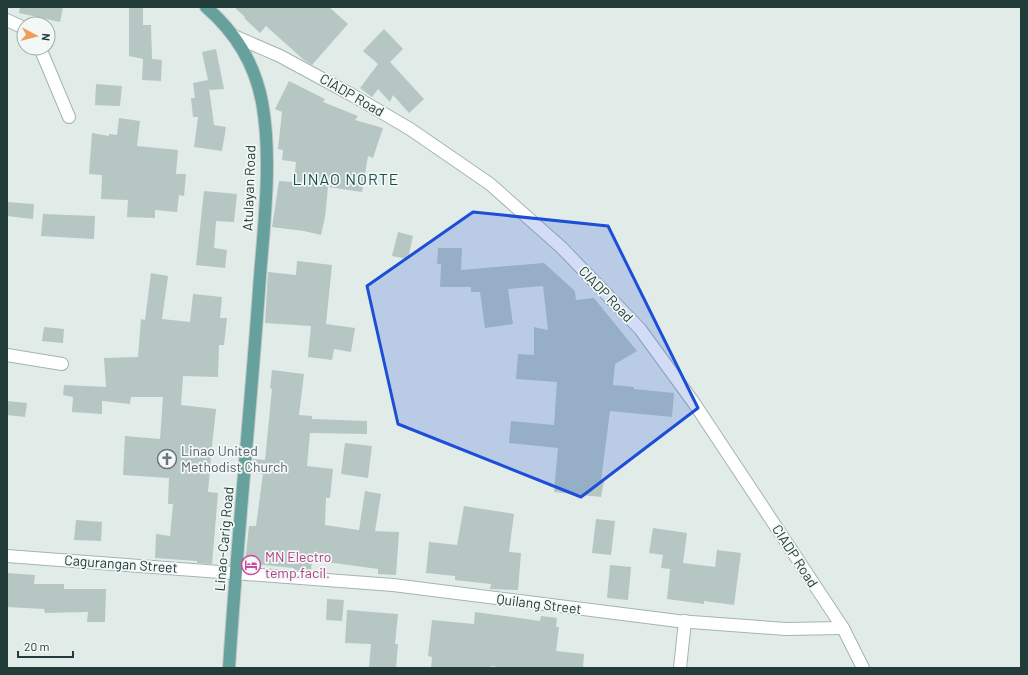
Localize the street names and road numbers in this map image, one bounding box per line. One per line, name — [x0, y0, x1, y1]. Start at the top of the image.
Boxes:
street label: CIADP Road — [317, 69, 387, 120]
street label: Atulayan Road — [239, 145, 258, 231]
street label: CIADP Road — [575, 262, 637, 325]
street label: Linao-Carig Road — [210, 486, 237, 592]
street label: CIADP Road — [769, 521, 822, 590]
street label: Cagurangan Street — [64, 551, 178, 576]
street label: Quilang Street — [496, 590, 583, 617]

